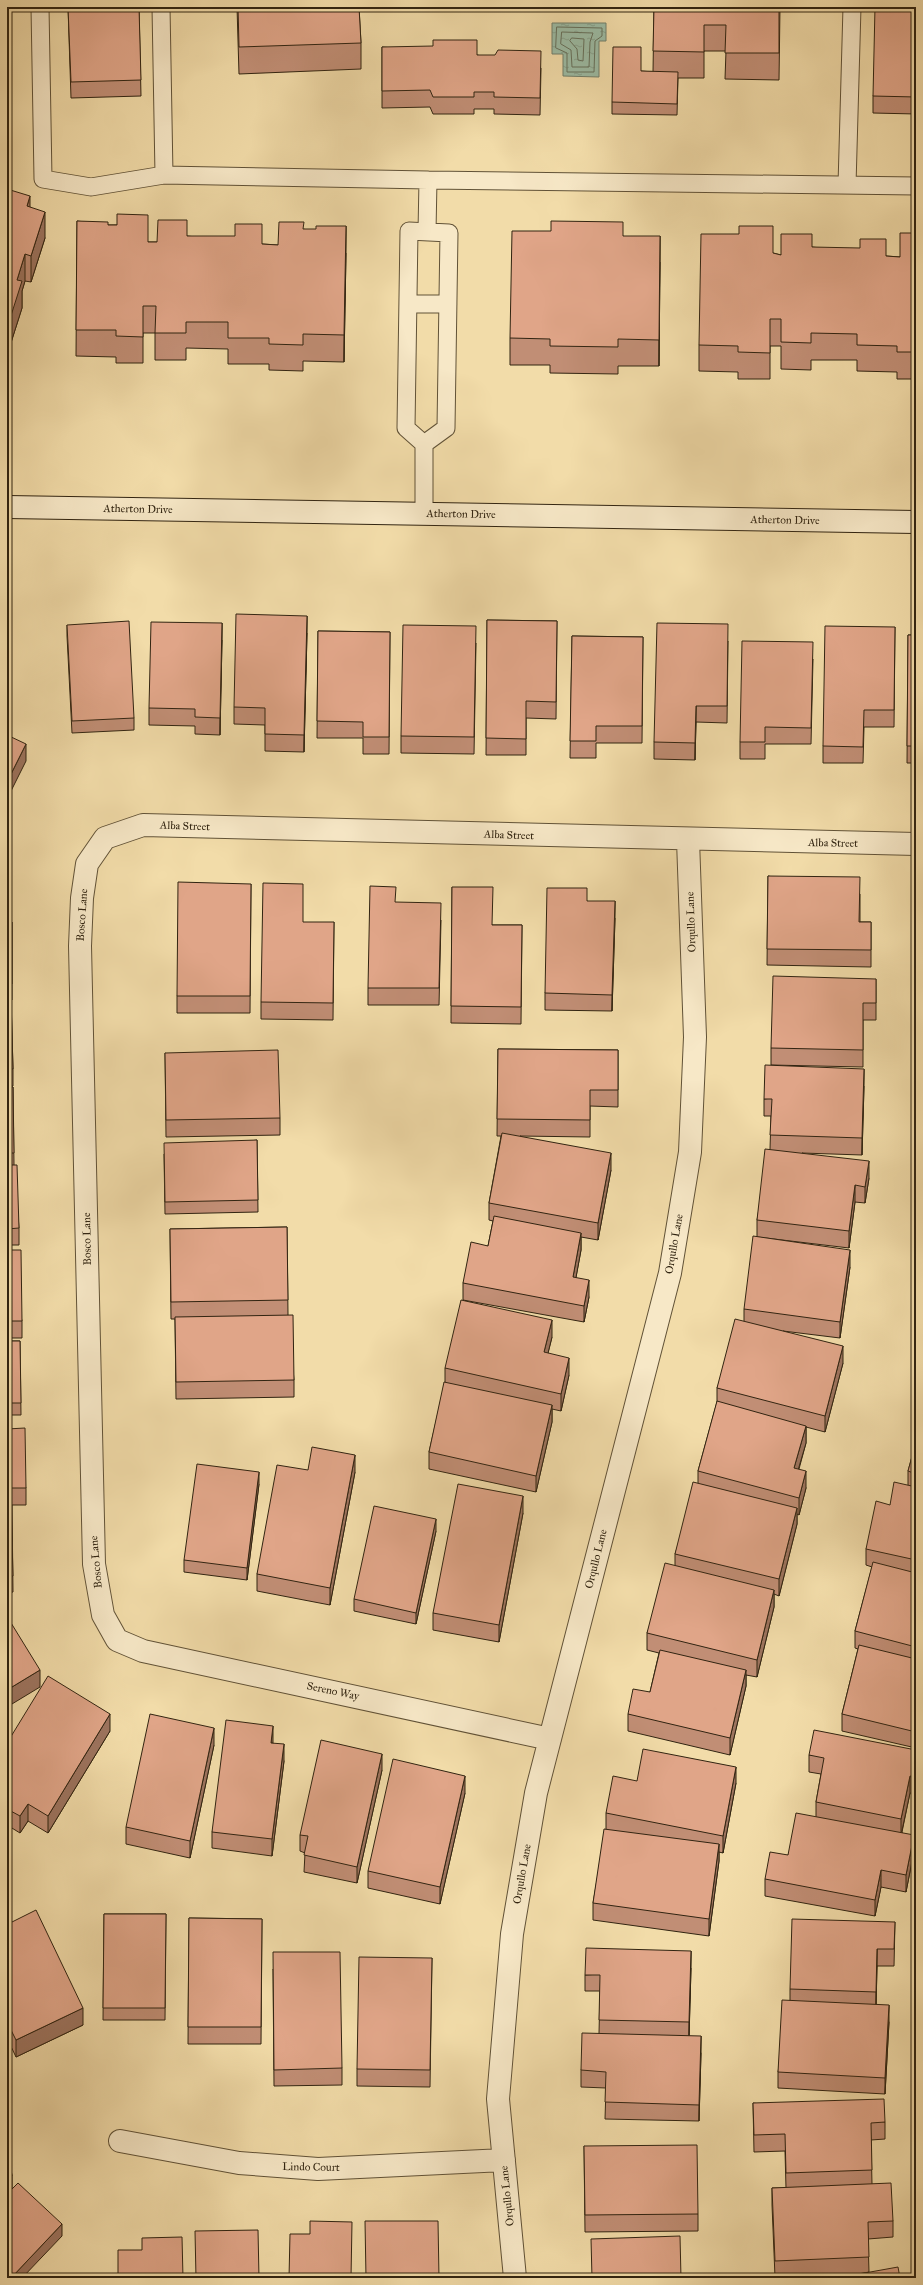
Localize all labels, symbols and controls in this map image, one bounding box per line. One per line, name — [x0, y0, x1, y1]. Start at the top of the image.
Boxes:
street label: Atherton Drive — [102, 502, 173, 516]
street label: Atherton Drive — [425, 507, 496, 521]
street label: Atherton Drive — [749, 513, 820, 527]
street label: Alba Street — [159, 819, 210, 833]
street label: Alba Street — [483, 828, 534, 842]
street label: Alba Street — [807, 836, 858, 850]
street label: Bosco Lane — [74, 888, 90, 942]
street label: Orqullo Lane — [683, 891, 700, 953]
street label: Bosco Lane — [80, 1212, 94, 1266]
street label: Orqullo Lane — [662, 1213, 687, 1275]
street label: Orqullo Lane — [582, 1528, 611, 1590]
street label: Bosco Lane — [87, 1535, 105, 1589]
street label: Sereno Way — [306, 1679, 361, 1703]
street label: Orqullo Lane — [510, 1843, 535, 1905]
street label: Lindo Court — [282, 2160, 340, 2174]
street label: Orqullo Lane — [497, 2165, 518, 2227]

